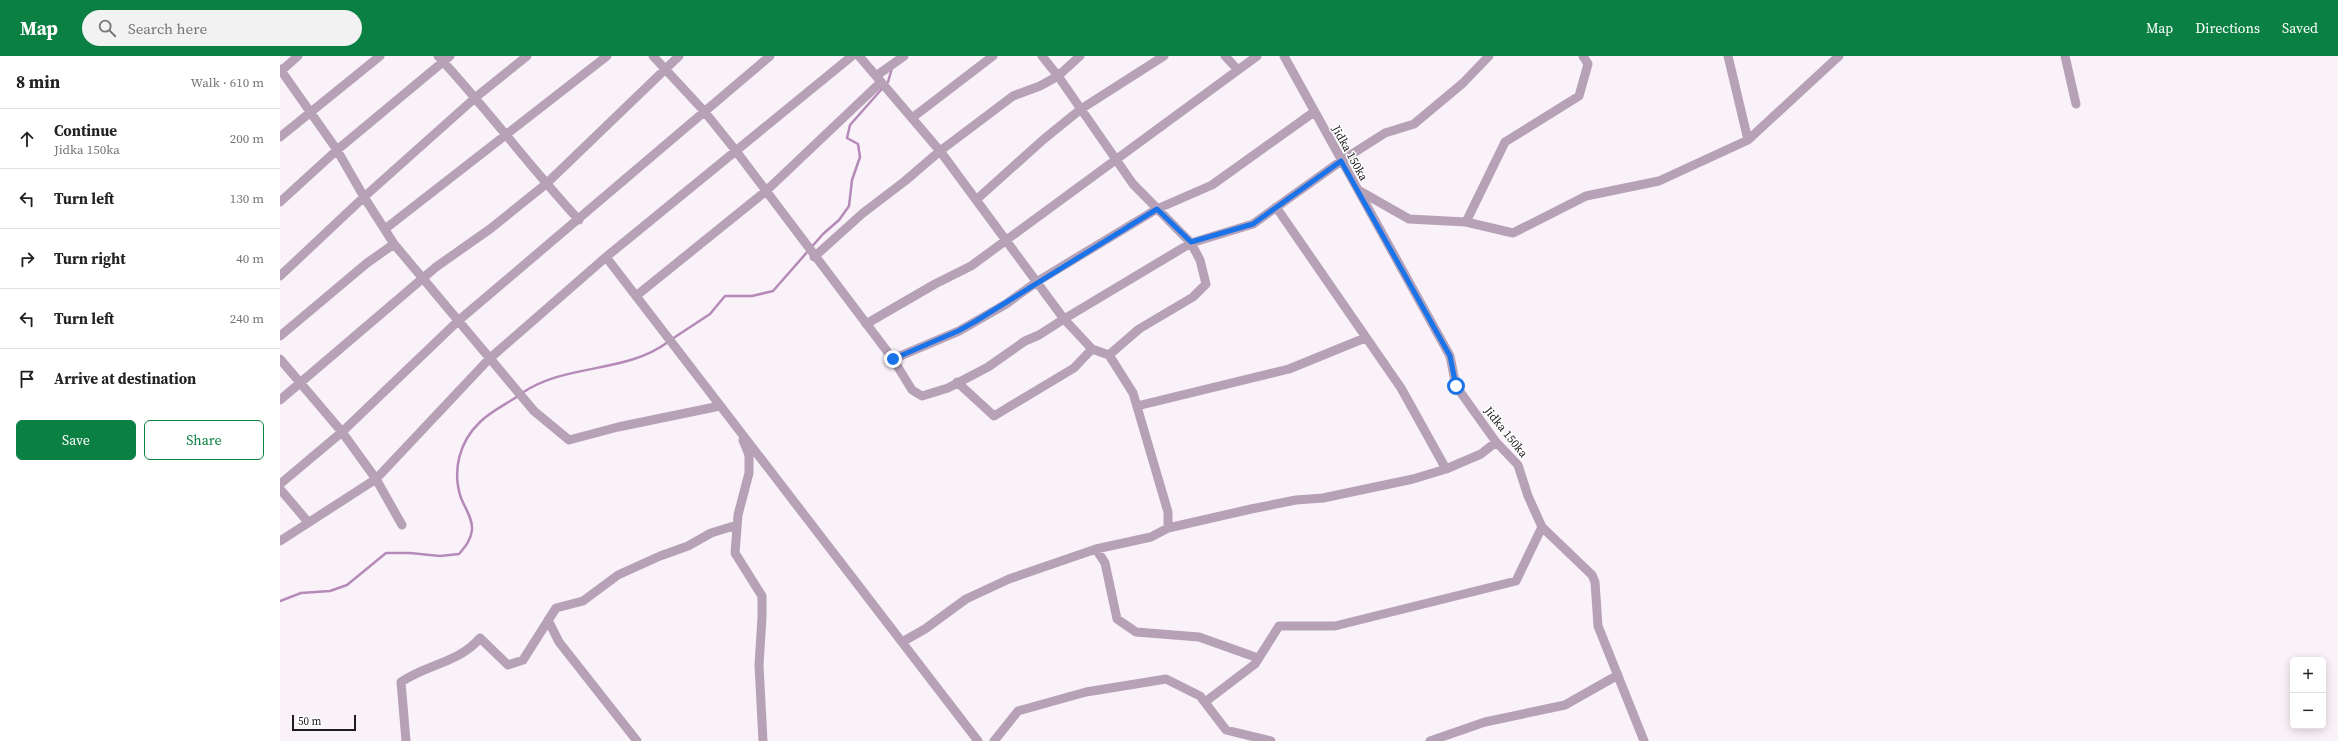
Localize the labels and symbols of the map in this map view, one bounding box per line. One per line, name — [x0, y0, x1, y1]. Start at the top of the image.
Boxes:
street label: Jidka 150ka — [1328, 122, 1372, 184]
route end — [884, 350, 902, 368]
route start — [1447, 377, 1465, 395]
street label: Jidka 150ka — [1480, 403, 1532, 461]
scale bar — [292, 713, 356, 732]

